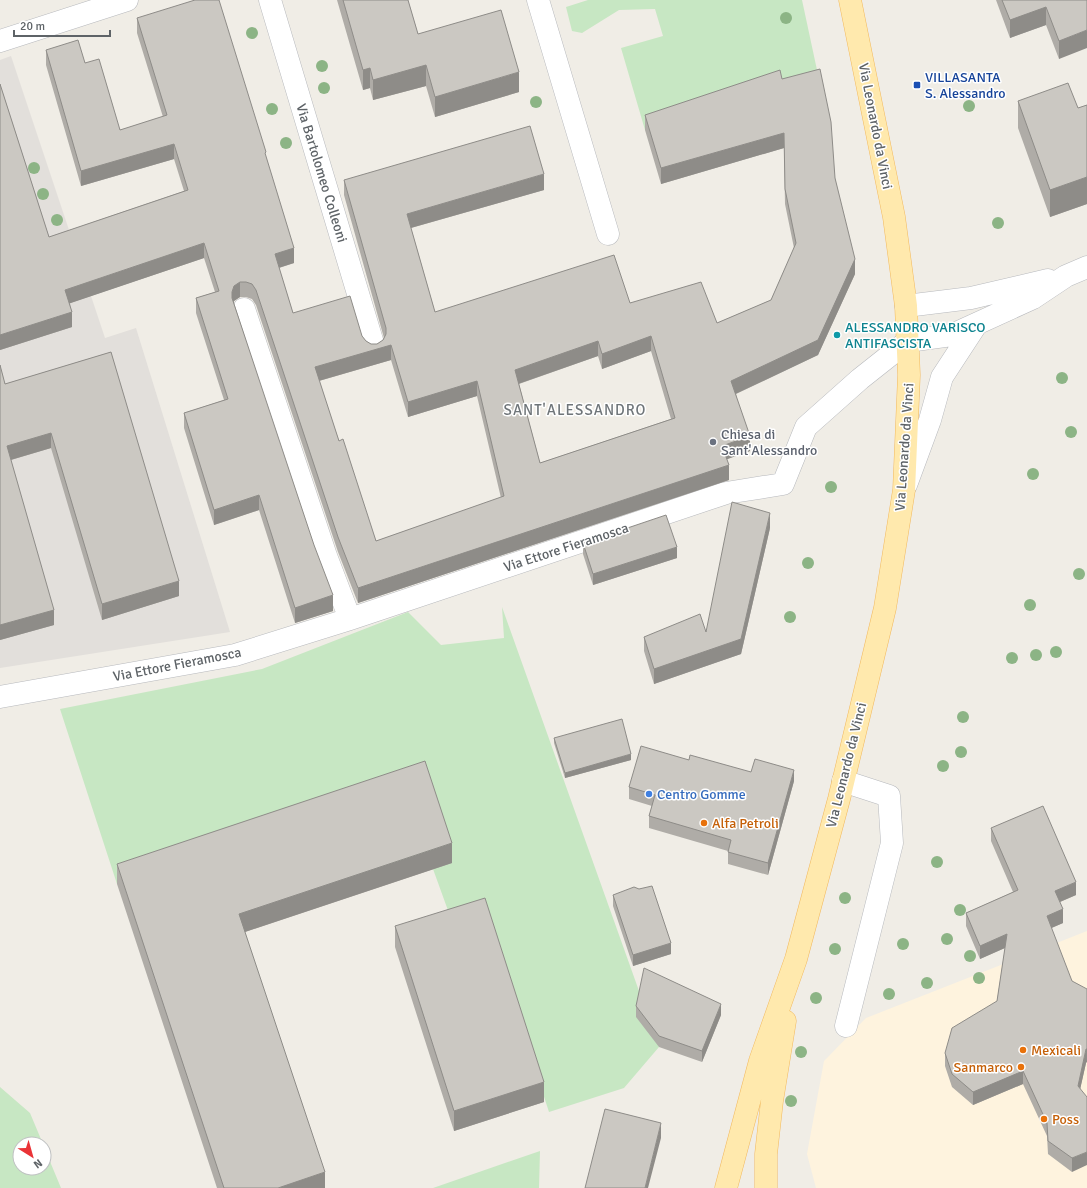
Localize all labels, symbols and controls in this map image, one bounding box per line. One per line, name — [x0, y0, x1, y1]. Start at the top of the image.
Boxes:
scale bar — [14, 12, 110, 38]
text: 20 m — [20, 19, 45, 34]
street label: Via Leonardo da Vinci — [855, 61, 896, 191]
place label: VILLASANTA S. Alessandro — [925, 69, 1006, 102]
marker: VILLASANTA S. Alessandro — [912, 80, 922, 90]
street label: Via Bartolomeo Colleoni — [292, 102, 351, 245]
place label: ALESSANDRO VARISCO ANTIFASCISTA — [845, 319, 986, 352]
marker: ALESSANDRO VARISCO ANTIFASCISTA — [832, 330, 842, 340]
street label: Via Leonardo da Vinci — [892, 382, 917, 512]
district label: SANT'ALESSANDRO — [504, 401, 646, 419]
place label: Chiesa di Sant'Alessandro — [721, 426, 817, 459]
marker: Chiesa di Sant'Alessandro — [708, 437, 718, 447]
street label: Via Ettore Fieramosca — [502, 519, 631, 576]
street label: Via Ettore Fieramosca — [112, 644, 243, 685]
street label: Via Leonardo da Vinci — [823, 701, 870, 829]
place label: Centro Gomme — [657, 786, 746, 803]
marker: Centro Gomme — [644, 789, 654, 799]
place label: Alfa Petroli — [712, 815, 779, 832]
marker: Alfa Petroli — [699, 818, 709, 828]
place label: Mexicali — [1031, 1042, 1081, 1059]
marker: Mexicali — [1018, 1045, 1028, 1055]
place label: Sanmarco — [954, 1059, 1013, 1076]
marker: Sanmarco — [1016, 1062, 1026, 1072]
place label: Poss — [1052, 1111, 1079, 1128]
marker: Poss — [1039, 1114, 1049, 1124]
north arrow — [12, 1136, 52, 1176]
text: N — [31, 1156, 45, 1171]

